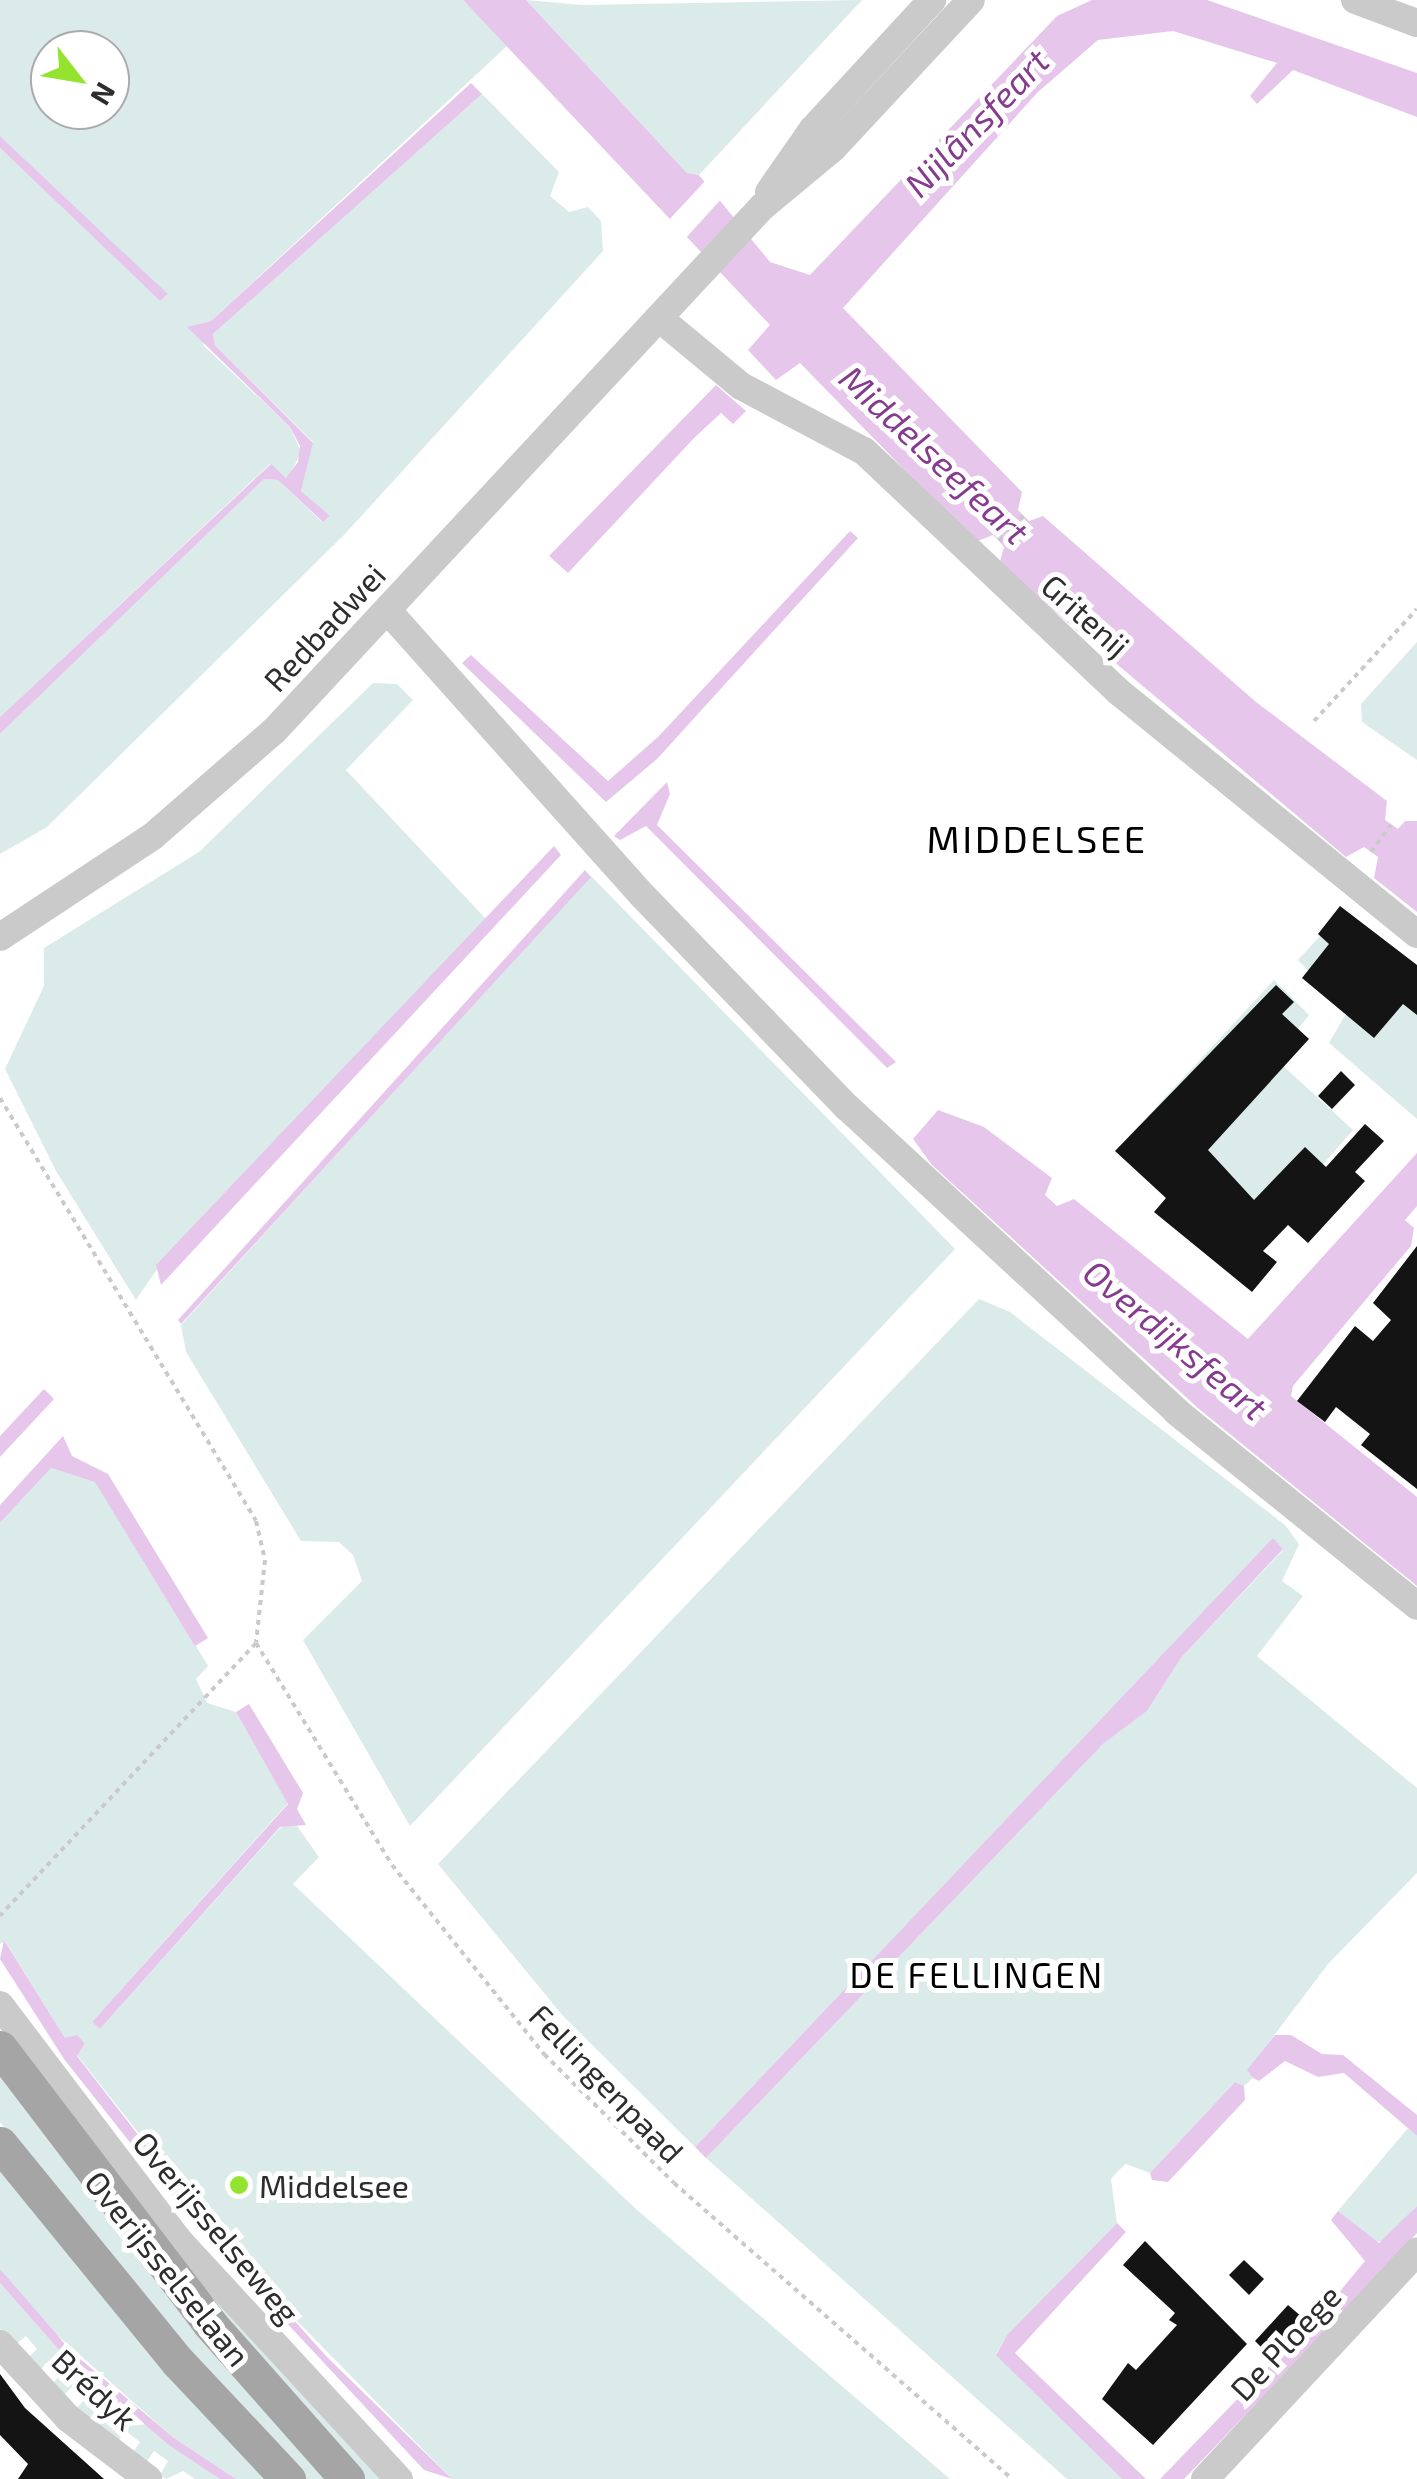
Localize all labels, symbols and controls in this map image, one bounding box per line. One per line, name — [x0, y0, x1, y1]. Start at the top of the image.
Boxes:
north arrow — [30, 30, 130, 130]
water label: Nijlânsfeart — [895, 39, 1057, 205]
text: N — [84, 77, 124, 112]
water label: Middelseefeart — [832, 356, 1038, 552]
street label: Redbadwei — [255, 555, 393, 699]
street label: Gritenij — [1034, 566, 1138, 664]
district label: MIDDELSEE — [927, 816, 1147, 862]
water label: Overdijksfeart — [1076, 1250, 1276, 1428]
district label: DE FELLINGEN — [849, 1953, 1105, 1995]
street label: Fellingenpaad — [522, 1996, 692, 2170]
street label: Overijsselseweg — [126, 2123, 308, 2331]
street label: Overijsselselaan — [78, 2163, 258, 2373]
place label: Middelsee — [259, 2166, 409, 2204]
marker: Middelsee — [228, 2174, 250, 2196]
street label: De Ploege — [1222, 2276, 1348, 2408]
street label: Brédyk — [45, 2341, 145, 2437]

